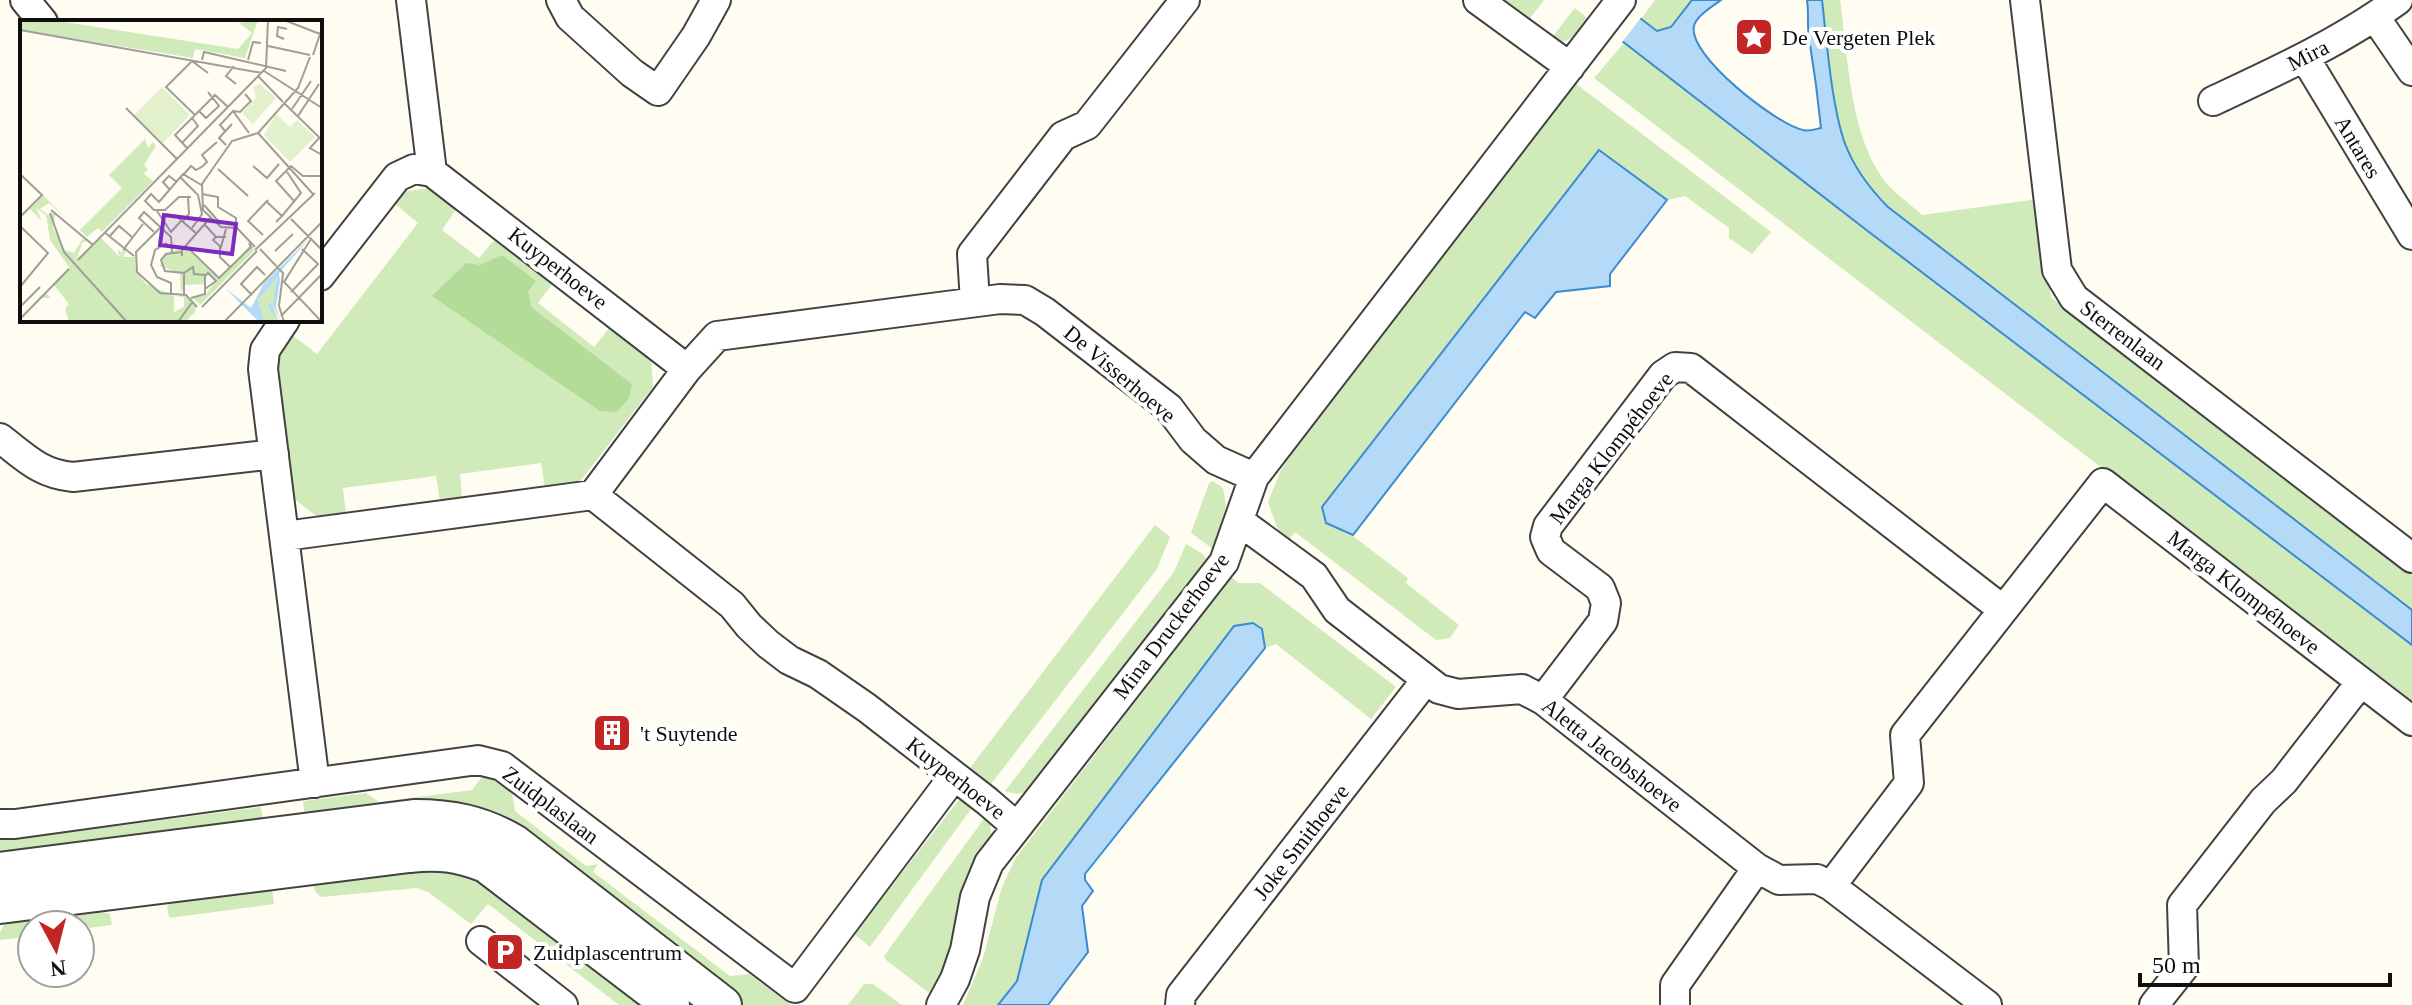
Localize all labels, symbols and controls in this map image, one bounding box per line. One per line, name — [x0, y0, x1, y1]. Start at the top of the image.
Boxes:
place icon: De Vergeten Plek — [1733, 16, 1775, 58]
inset map — [20, 20, 322, 322]
place label: De Vergeten Plek — [1782, 25, 1935, 50]
street label: Mira — [2283, 34, 2333, 76]
street label: Antares — [2330, 111, 2386, 183]
street label: Kuyperhoeve — [504, 222, 612, 314]
street label: Sterrenlaan — [2075, 295, 2171, 375]
street label: De Visserhoeve — [1059, 320, 1181, 428]
street label: Marga Klompéhoeve — [1544, 367, 1678, 529]
street label: Marga Klompéhoeve — [2163, 525, 2325, 659]
street label: Mina Druckerhoeve — [1108, 548, 1234, 704]
street label: Aletta Jacobshoeve — [1537, 693, 1687, 817]
building icon: 't Suytende — [591, 712, 633, 754]
place label: 't Suytende — [640, 721, 737, 746]
street label: Kuyperhoeve — [902, 732, 1010, 824]
street label: Zuidplaslaan — [498, 761, 604, 849]
street label: Joke Smithoeve — [1248, 779, 1354, 905]
north arrow — [16, 909, 96, 989]
parking icon: Zuidplascentrum — [484, 931, 526, 973]
scale bar — [2140, 937, 2390, 987]
place label: Zuidplascentrum — [533, 940, 682, 965]
text: 50 m — [2152, 952, 2201, 978]
text: N — [49, 955, 68, 982]

